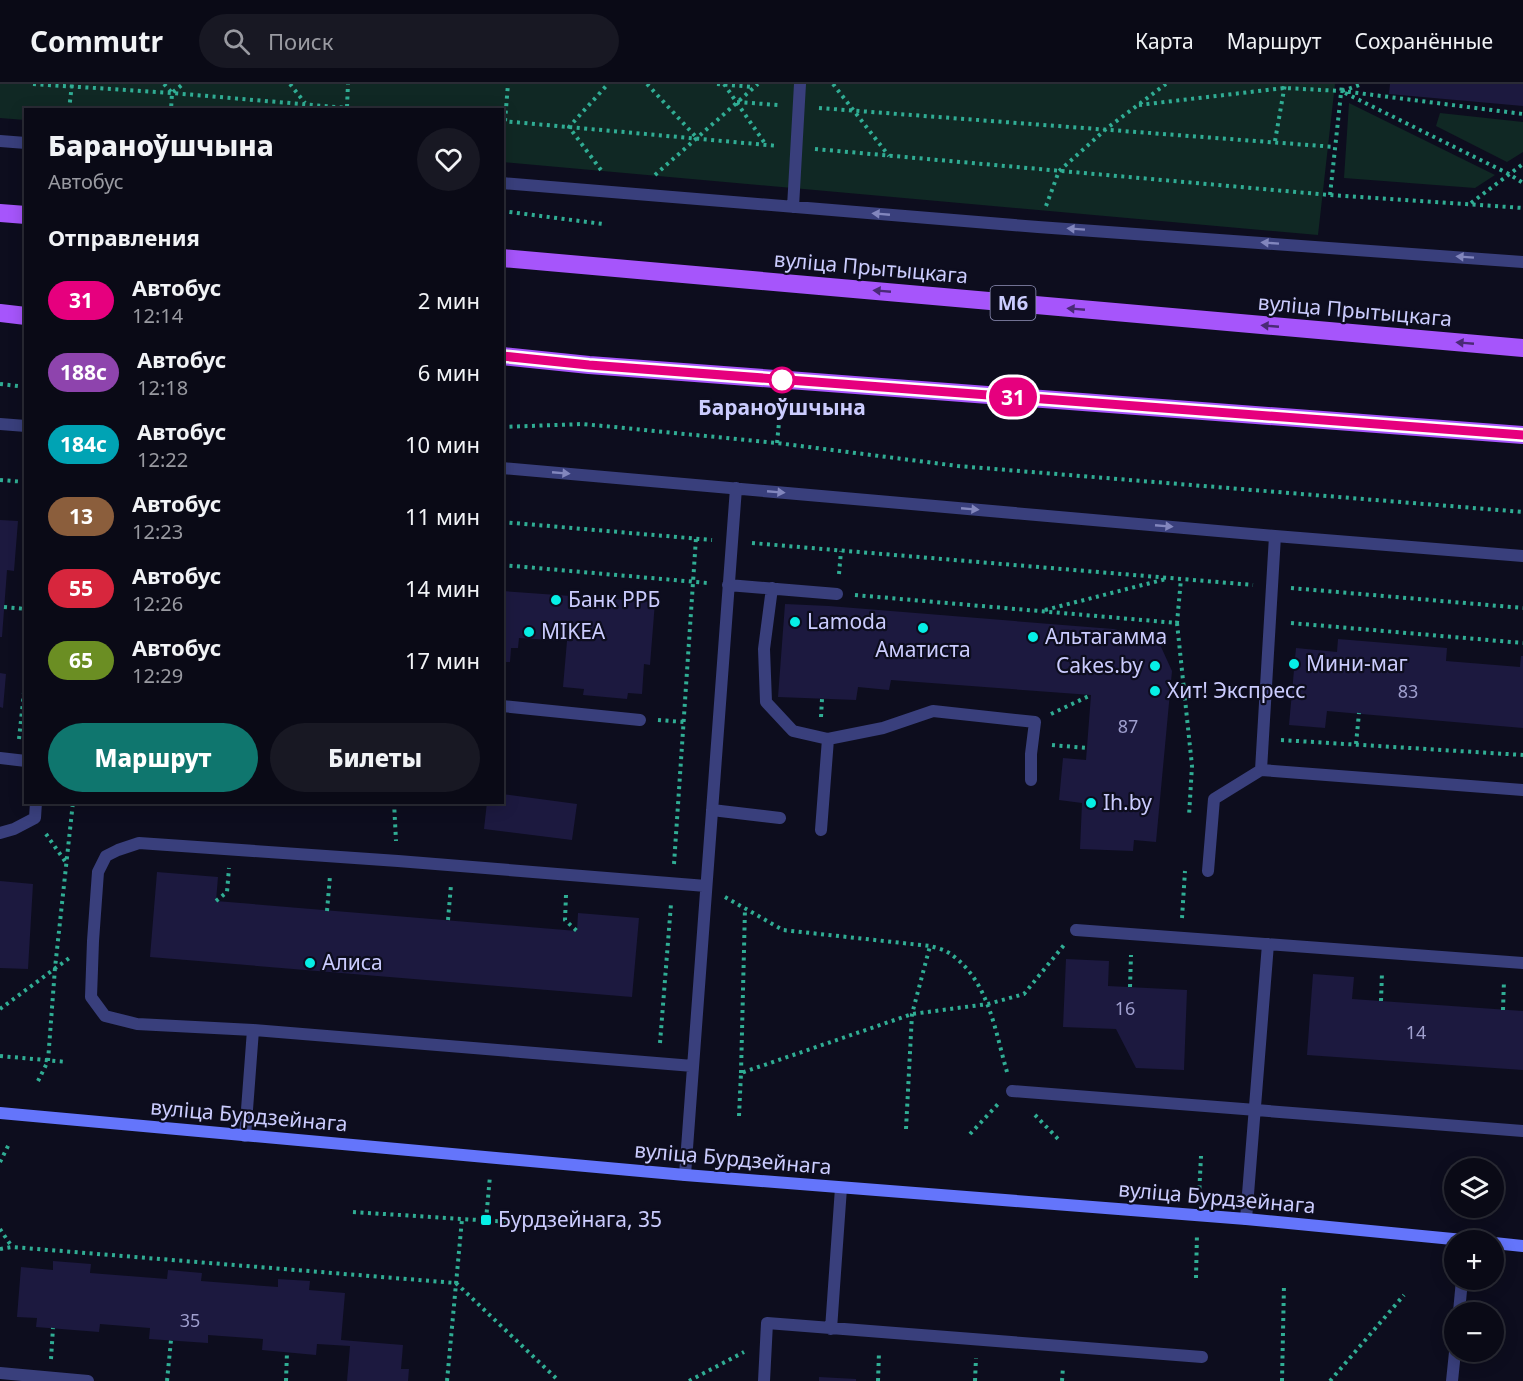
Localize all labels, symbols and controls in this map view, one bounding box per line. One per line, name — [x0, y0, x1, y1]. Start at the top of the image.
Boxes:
search box — [199, 14, 619, 68]
text: Commutr — [30, 22, 163, 60]
icon: search — [220, 25, 253, 58]
text: Поиск — [268, 26, 333, 56]
text: Карта — [1135, 27, 1194, 55]
text: Маршрут — [1227, 27, 1322, 55]
text: Сохранённые — [1355, 27, 1493, 55]
text: Бараноўшчына — [48, 126, 274, 164]
button: heart — [417, 128, 480, 191]
text: Автобус — [48, 168, 124, 195]
one-way arrow — [872, 209, 891, 219]
text: Отправления — [48, 222, 200, 252]
one-way arrow — [1066, 225, 1085, 234]
one-way arrow — [1261, 239, 1280, 248]
street label: вуліца Прытыцкага — [773, 245, 969, 289]
one-way arrow — [1455, 253, 1474, 262]
text: Автобус — [132, 272, 221, 302]
text: 2 мин — [418, 285, 480, 315]
text: 31 — [69, 286, 93, 314]
road number: М6 — [990, 286, 1036, 320]
one-way arrow — [872, 287, 891, 296]
street label: вуліца Прытыцкага — [1257, 288, 1453, 332]
text: 12:14 — [132, 302, 183, 329]
one-way arrow — [1067, 304, 1086, 314]
one-way arrow — [1261, 321, 1280, 331]
one-way arrow — [1455, 338, 1474, 348]
text: Автобус — [137, 344, 226, 374]
text: 6 мин — [418, 357, 480, 387]
text: 188с — [60, 358, 107, 386]
marker: Бараноўшчына — [769, 367, 795, 393]
text: 12:18 — [137, 374, 188, 401]
line badge: 31 — [986, 378, 1040, 416]
text: 31 — [1001, 383, 1025, 411]
place label: Бараноўшчына — [698, 393, 866, 421]
text: Автобус — [137, 416, 226, 446]
text: 10 мин — [405, 429, 480, 459]
text: 184с — [60, 430, 107, 458]
text: 12:22 — [137, 446, 188, 473]
one-way arrow — [551, 468, 570, 478]
one-way arrow — [766, 487, 785, 497]
text: Автобус — [132, 488, 221, 518]
text: 11 мин — [405, 501, 480, 531]
text: 13 — [69, 502, 93, 530]
one-way arrow — [961, 504, 980, 514]
text: 12:23 — [132, 518, 183, 545]
one-way arrow — [1155, 521, 1174, 531]
text: Автобус — [132, 560, 221, 590]
text: 14 мин — [405, 573, 480, 603]
text: 55 — [69, 574, 93, 602]
place label: Банк РРБ — [568, 585, 660, 613]
text: 12:26 — [132, 590, 183, 617]
marker: Банк РРБ — [549, 593, 563, 607]
place label: Lamoda — [807, 607, 887, 635]
marker: Lamoda — [788, 615, 802, 629]
place label: MIKEA — [541, 617, 606, 645]
marker: Аматиста — [916, 621, 930, 635]
place label: Альтагамма — [1045, 622, 1167, 650]
marker: MIKEA — [522, 625, 536, 639]
marker: Альтагамма — [1026, 630, 1040, 644]
text: Автобус — [132, 632, 221, 662]
place label: Аматиста — [875, 635, 971, 663]
text: 17 мин — [405, 645, 480, 675]
text: 65 — [69, 646, 93, 674]
place label: Мини-маг — [1306, 649, 1408, 677]
place label: Cakes.by — [1056, 651, 1143, 679]
marker: Мини-маг — [1287, 657, 1301, 671]
marker: Cakes.by — [1148, 659, 1162, 673]
text: 12:29 — [132, 662, 183, 689]
place label: Хит! Экспресс — [1167, 676, 1306, 704]
house number: 83 — [1398, 679, 1418, 703]
marker: Хит! Экспресс — [1148, 684, 1162, 698]
house number: 87 — [1118, 714, 1138, 738]
button: Маршрут — [48, 723, 258, 792]
button: Билеты — [270, 723, 480, 792]
place label: Ih.by — [1103, 788, 1152, 816]
marker: Ih.by — [1084, 796, 1098, 810]
place label: Алиса — [322, 948, 383, 976]
marker: Алиса — [303, 956, 317, 970]
house number: 16 — [1115, 996, 1135, 1020]
house number: 14 — [1406, 1020, 1426, 1044]
street label: вуліца Бурдзейнага — [149, 1092, 349, 1138]
street label: вуліца Бурдзейнага — [633, 1135, 833, 1181]
map controls — [1444, 1158, 1504, 1362]
button: layers — [1444, 1158, 1504, 1218]
street label: вуліца Бурдзейнага — [1117, 1174, 1317, 1220]
place label: Бурдзейнага, 35 — [498, 1205, 662, 1233]
marker: Бурдзейнага, 35 — [479, 1213, 493, 1227]
button: + — [1444, 1230, 1504, 1290]
button: − — [1444, 1302, 1504, 1362]
house number: 35 — [180, 1308, 200, 1332]

